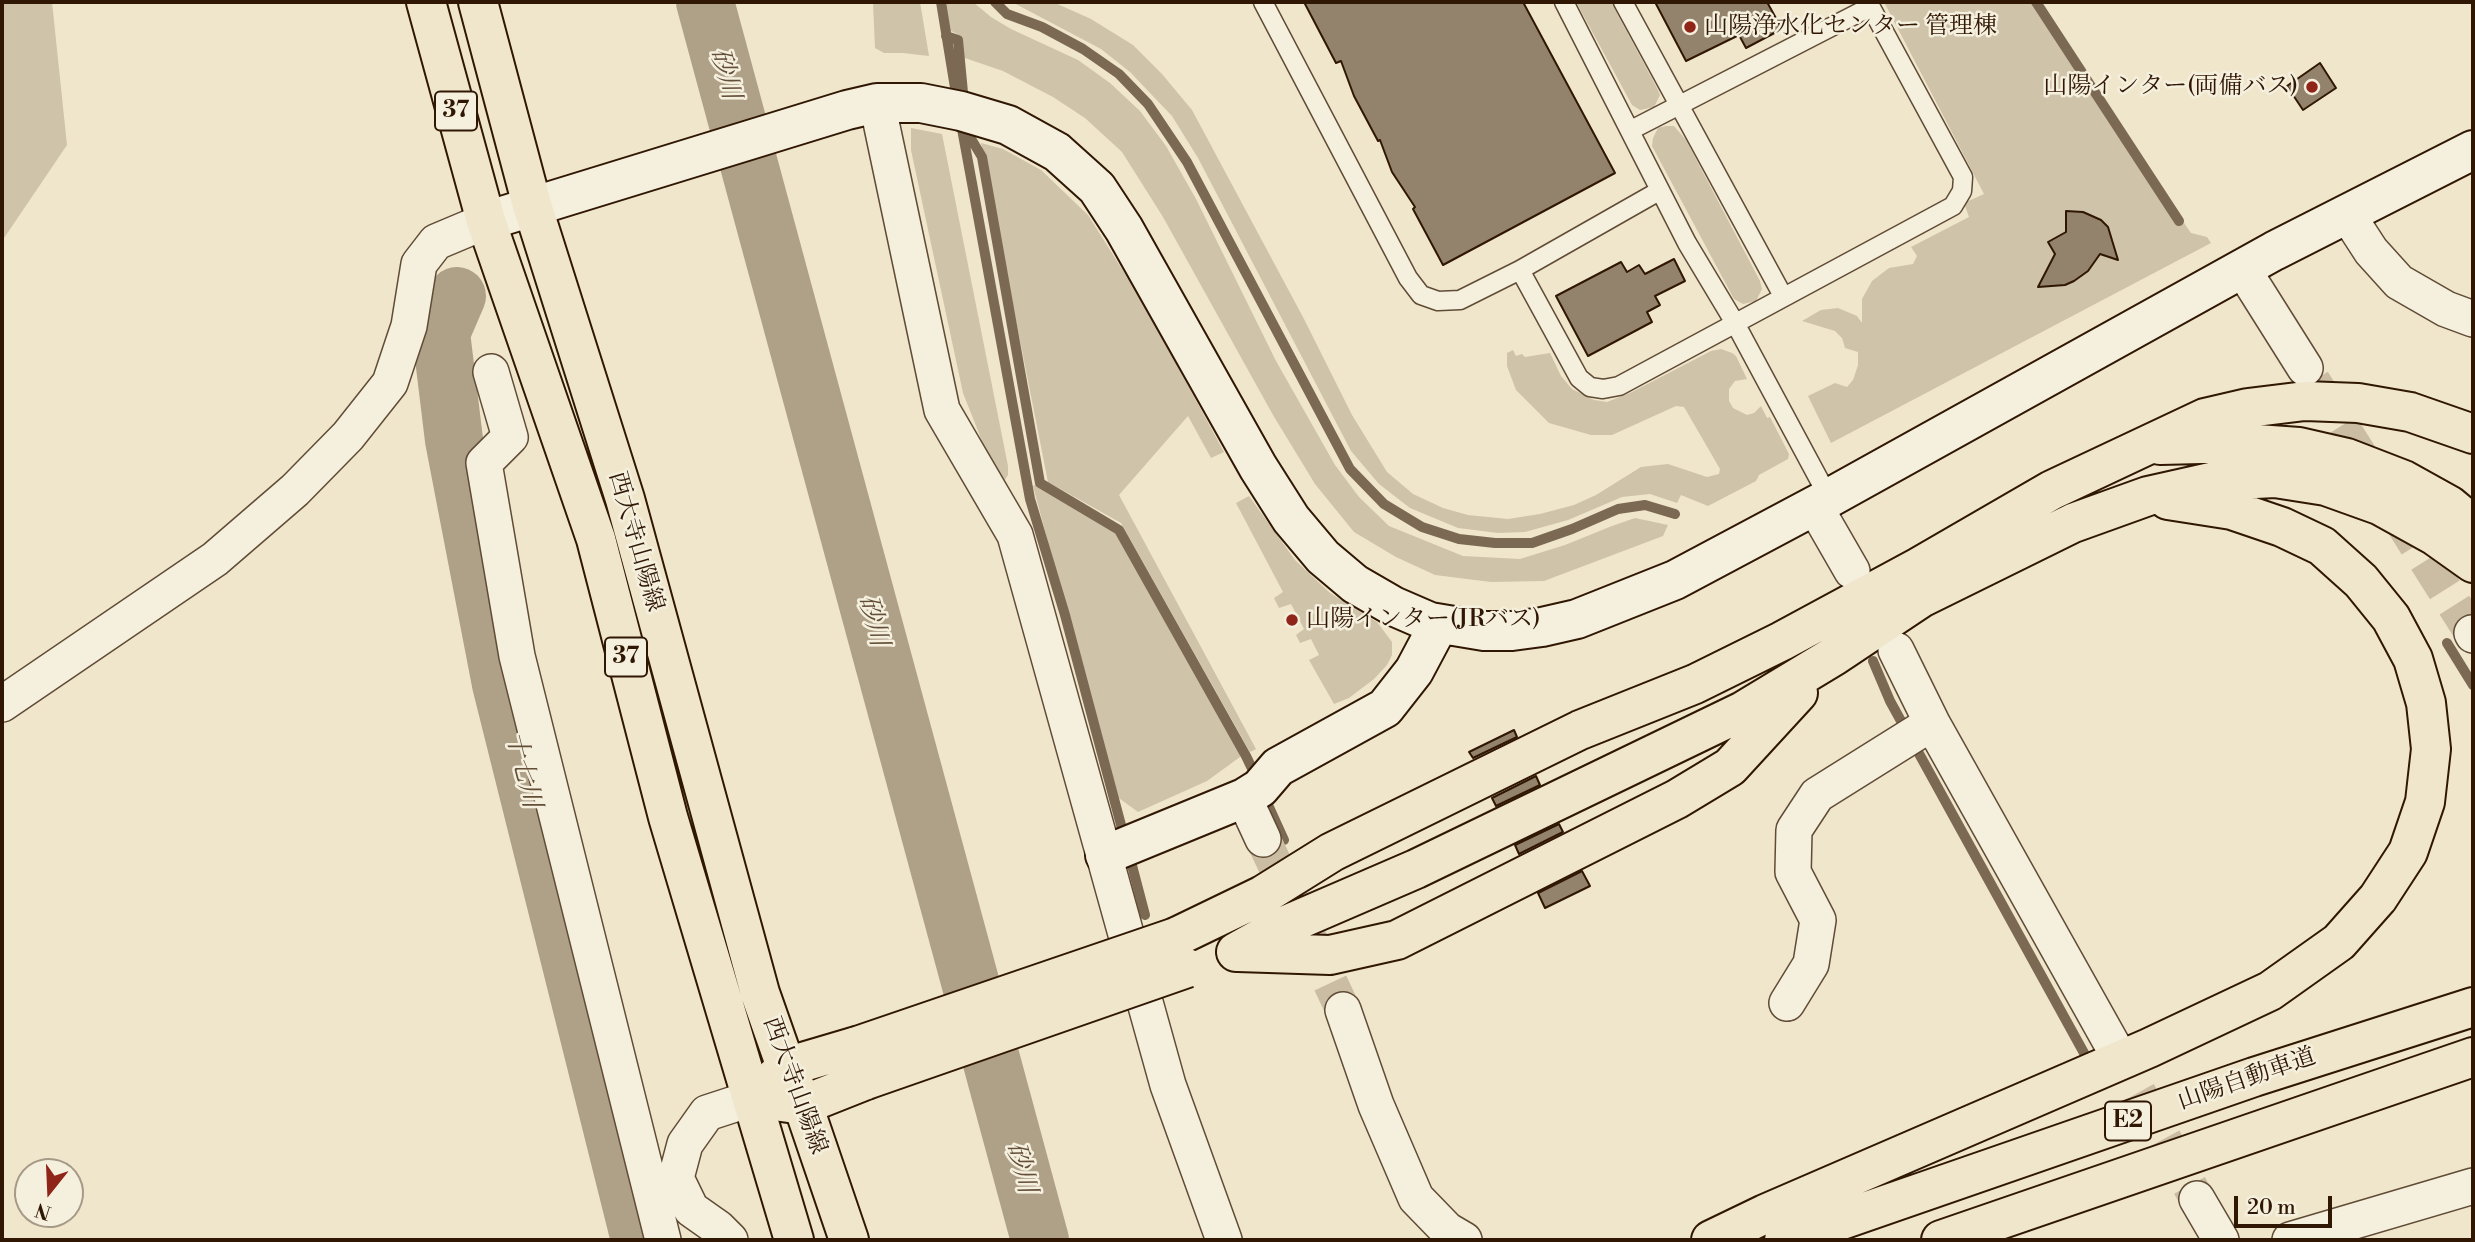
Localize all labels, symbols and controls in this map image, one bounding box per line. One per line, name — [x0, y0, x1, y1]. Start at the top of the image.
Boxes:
place label: 山陽浄水化センター 管理棟 — [1704, 13, 1997, 41]
marker: 山陽浄水化センター 管理棟 — [1682, 19, 1698, 35]
water label: 砂川 — [702, 45, 746, 103]
place label: 山陽インター(両備バス) — [2043, 73, 2298, 101]
marker: 山陽インター(両備バス) — [2304, 79, 2320, 95]
road number: 37 — [435, 92, 477, 130]
street label: 西大寺山陽線 — [601, 469, 669, 615]
water label: 砂川 — [850, 592, 894, 650]
place label: 山陽インター(JRバス) — [1306, 606, 1540, 634]
marker: 山陽インター(JRバス) — [1284, 612, 1300, 628]
road number: 37 — [605, 638, 647, 677]
water label: 十七川 — [497, 728, 547, 812]
street label: 西大寺山陽線 — [756, 1013, 832, 1159]
street label: 山陽自動車道 — [2174, 1043, 2320, 1117]
road number: E2 — [2105, 1102, 2151, 1140]
water label: 砂川 — [998, 1139, 1042, 1197]
north arrow — [14, 1158, 84, 1228]
scale bar — [2237, 1182, 2335, 1226]
text: 20 m — [2247, 1195, 2296, 1221]
text: N — [32, 1197, 54, 1225]

